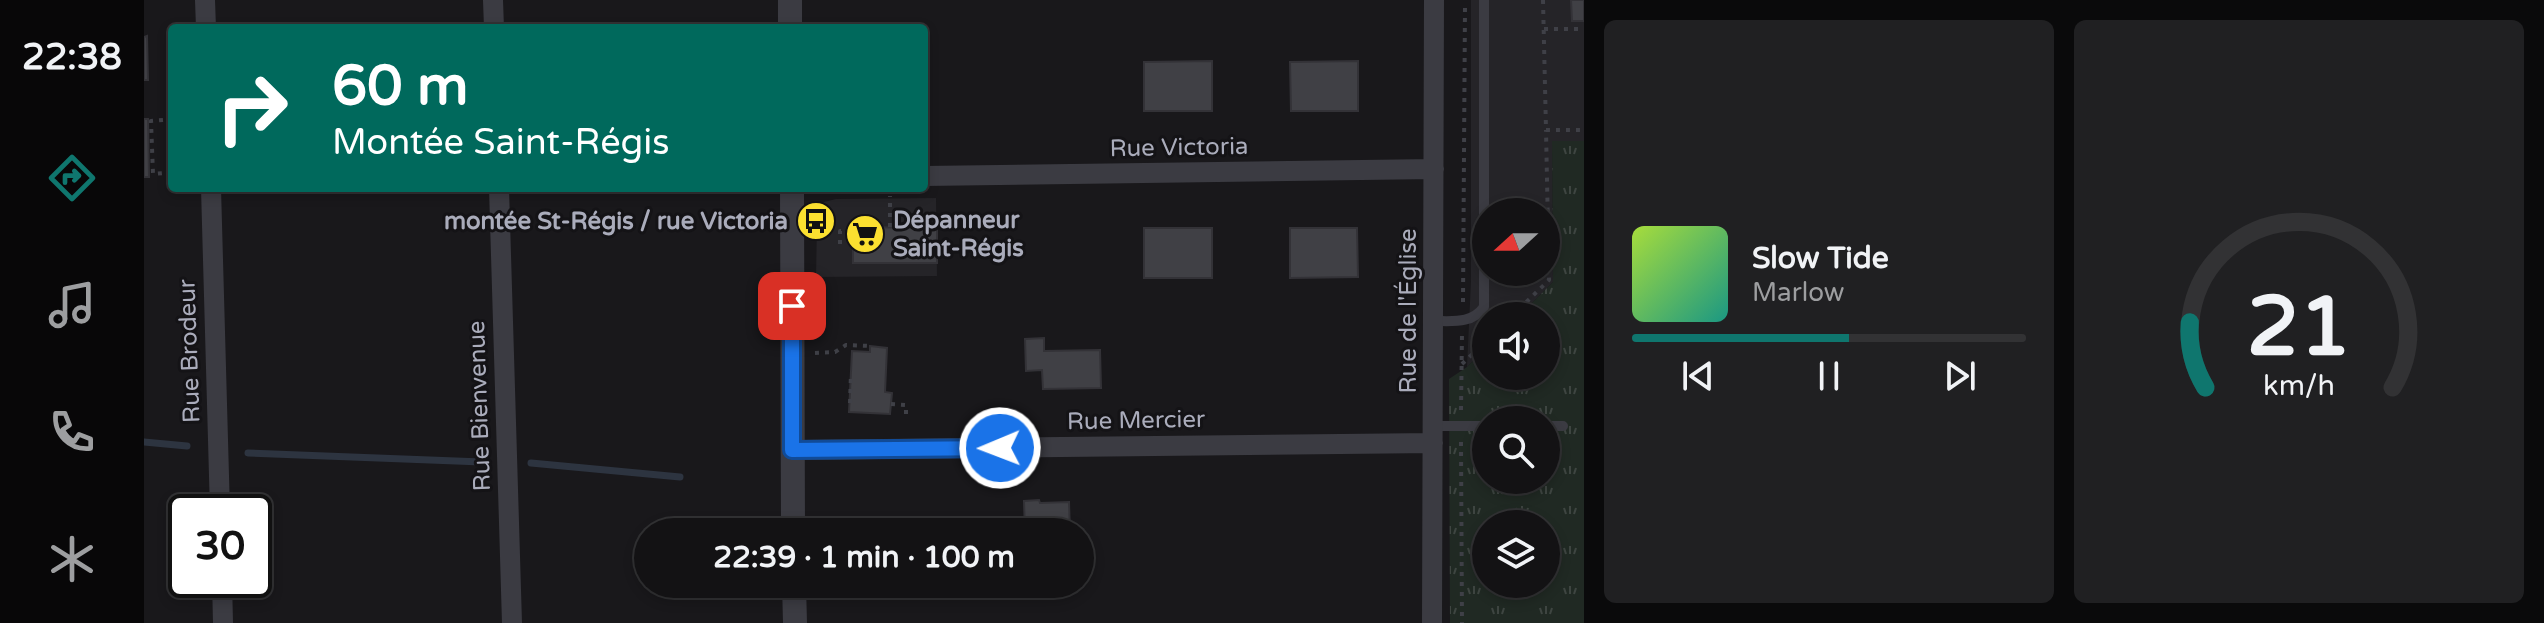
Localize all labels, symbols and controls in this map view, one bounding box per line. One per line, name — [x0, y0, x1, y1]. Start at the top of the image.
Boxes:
text: 22:38 — [22, 36, 122, 79]
text: 60 m — [332, 53, 468, 120]
icon: right — [200, 56, 304, 160]
text: Montée Saint-Régis — [332, 121, 670, 164]
street label: Rue Victoria — [1109, 132, 1249, 163]
icon: directions — [44, 150, 100, 206]
north arrow — [1472, 198, 1560, 286]
map controls — [1472, 198, 1560, 598]
bus stop icon: montée St-Régis / rue Victoria — [795, 200, 837, 242]
place label: Dépanneur Saint-Régis — [893, 206, 1024, 263]
place label: montée St-Régis / rue Victoria — [444, 207, 788, 236]
supermarket icon: Dépanneur Saint-Régis — [844, 213, 886, 255]
street label: Rue de l'Église — [1393, 229, 1423, 393]
text: Slow Tide — [1752, 240, 1889, 277]
pin — [758, 272, 826, 340]
icon: music — [44, 277, 100, 333]
text: Marlow — [1752, 277, 1844, 308]
text: 21 — [2247, 277, 2351, 377]
street label: Rue Brodeur — [172, 278, 207, 423]
icon: arrive — [770, 284, 814, 328]
button: sound — [1472, 302, 1560, 390]
street label: Rue Bienvenue — [462, 320, 497, 492]
icon: previous — [1676, 354, 1720, 398]
icon: pause — [1807, 354, 1851, 398]
icon: next — [1938, 354, 1982, 398]
text: km/h — [2263, 369, 2335, 403]
icon: phone — [44, 404, 100, 460]
street label: Rue Mercier — [1067, 405, 1206, 436]
position arrow — [958, 406, 1042, 490]
button: search — [1472, 406, 1560, 494]
speed limit sign: 30 — [168, 494, 272, 598]
button: layers — [1472, 510, 1560, 598]
icon: climate — [44, 531, 100, 587]
text: 22:39 · 1 min · 100 m — [713, 539, 1015, 576]

